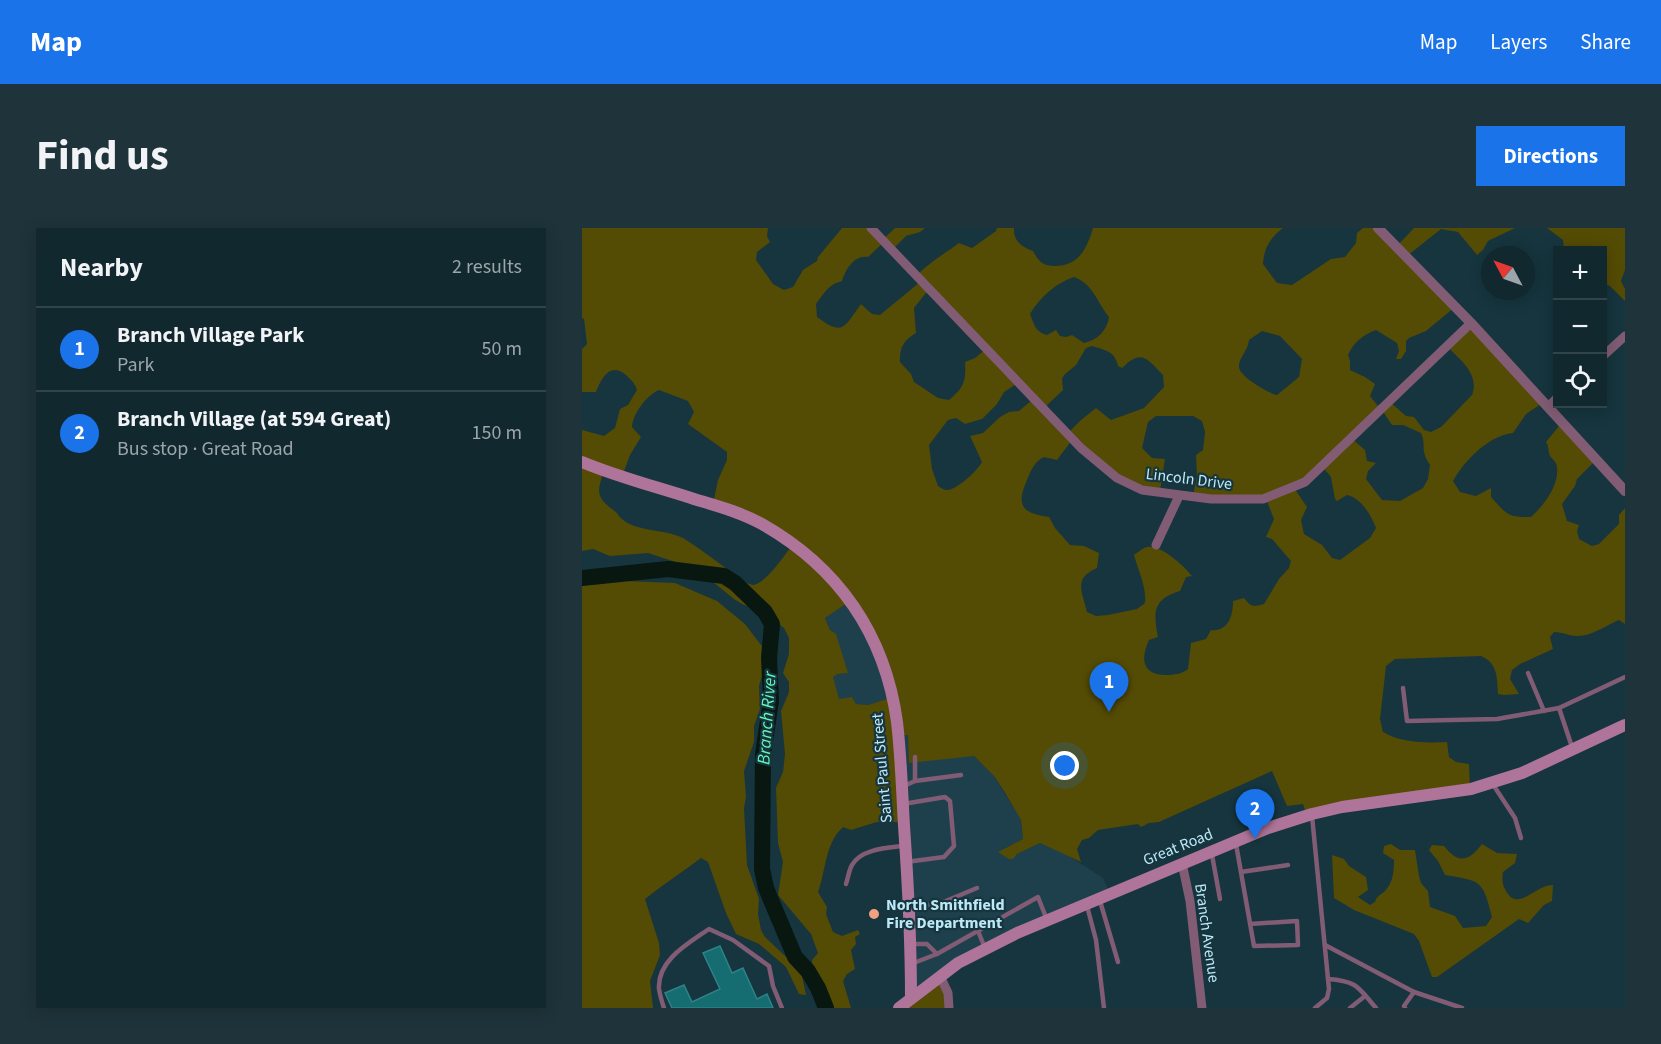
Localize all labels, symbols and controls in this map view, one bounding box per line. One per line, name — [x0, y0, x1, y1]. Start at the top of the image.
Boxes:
text: Map — [30, 22, 82, 62]
text: Map — [1420, 27, 1457, 57]
text: Layers — [1490, 27, 1547, 57]
text: Share — [1580, 27, 1631, 57]
text: Find us — [36, 126, 169, 186]
button: Directions — [1476, 126, 1625, 186]
north arrow — [1481, 246, 1535, 300]
map controls — [1553, 246, 1607, 408]
button: + — [1553, 246, 1607, 300]
text: Nearby — [60, 249, 143, 286]
text: 2 results — [452, 253, 522, 281]
button: − — [1553, 300, 1607, 354]
text: Branch Village Park — [117, 319, 304, 351]
text: 1 — [74, 335, 85, 363]
text: 50 m — [482, 335, 522, 363]
text: Park — [117, 351, 154, 379]
button: locate — [1553, 354, 1607, 408]
text: Branch Village (at 594 Great) — [117, 403, 391, 435]
text: 2 — [74, 419, 85, 447]
text: 150 m — [472, 419, 522, 447]
text: Bus stop · Great Road — [117, 435, 294, 463]
street label: Lincoln Drive — [1145, 463, 1233, 495]
pin: 1 — [1090, 662, 1128, 712]
water label: Branch River — [751, 670, 783, 765]
street label: Saint Paul Street — [866, 711, 898, 824]
your location — [1050, 751, 1079, 780]
pin: 2 — [1236, 790, 1274, 839]
street label: Great Road — [1140, 823, 1216, 871]
street label: Branch Avenue — [1189, 882, 1225, 984]
place label: North Smithfield Fire Department — [886, 894, 1005, 934]
marker: North Smithfield Fire Department — [867, 907, 881, 921]

